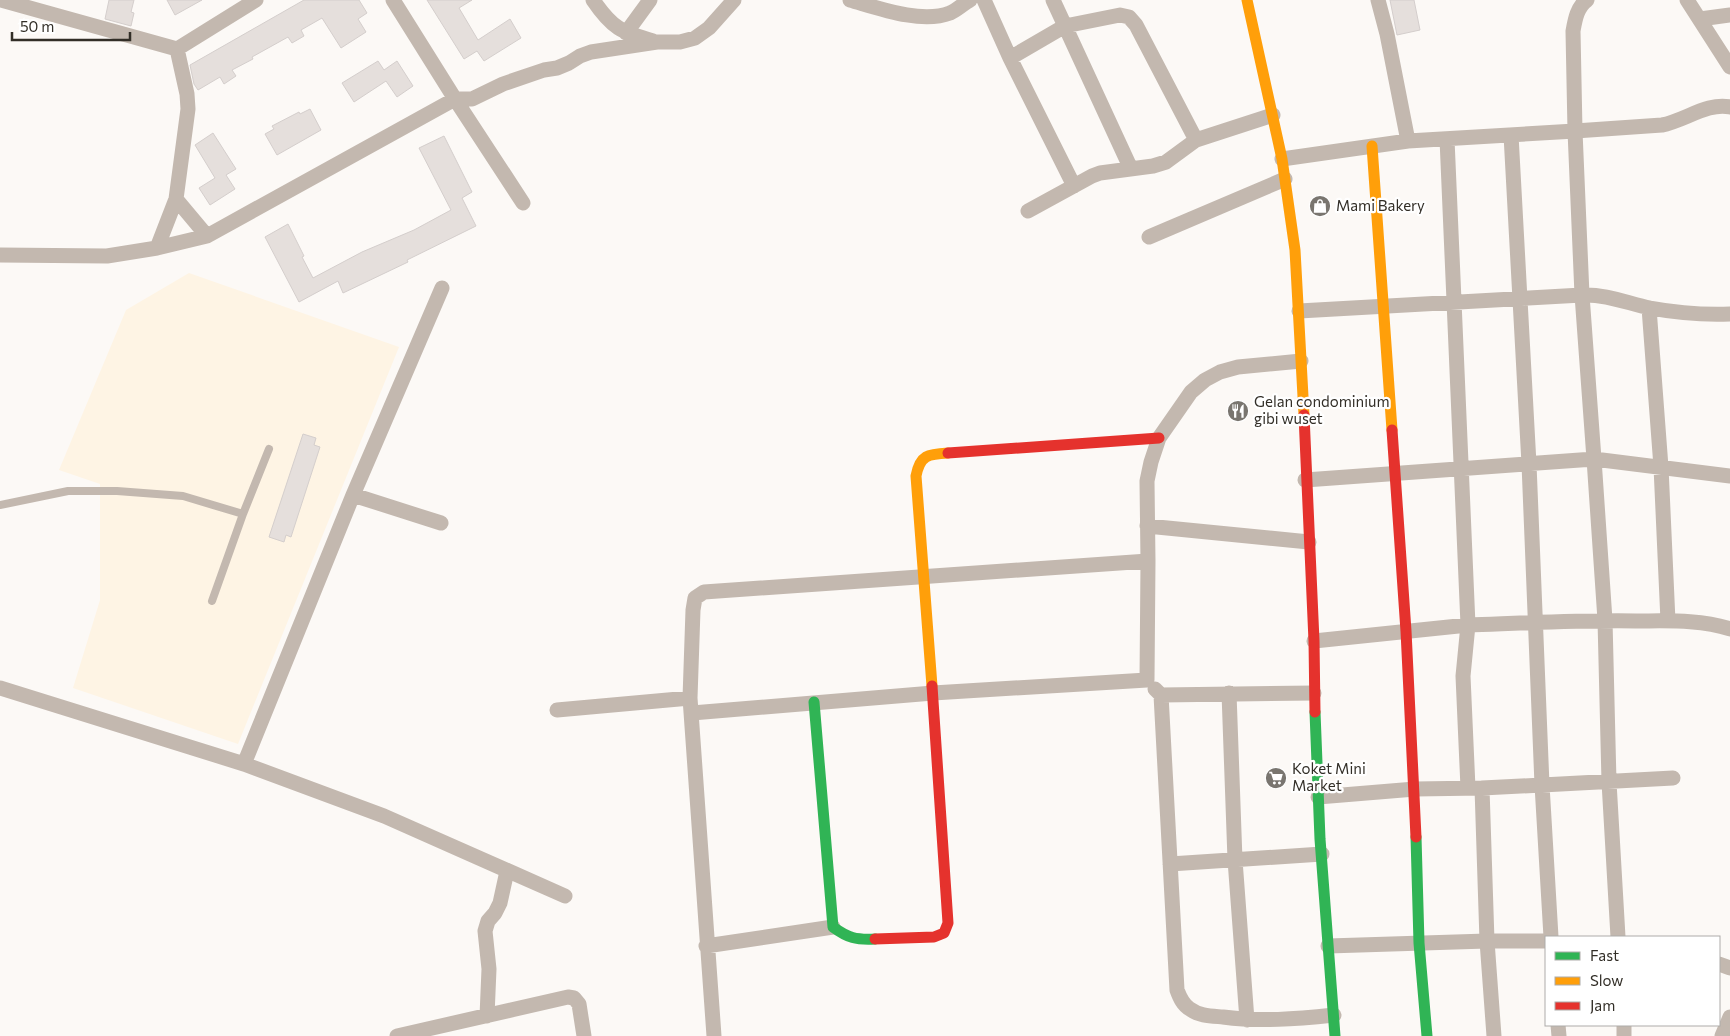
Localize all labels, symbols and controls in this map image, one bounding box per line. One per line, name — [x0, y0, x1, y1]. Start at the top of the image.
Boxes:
scale bar — [12, 10, 130, 42]
text: 50 m — [20, 17, 54, 35]
shop icon: Mami Bakery — [1308, 194, 1332, 218]
place label: Mami Bakery — [1336, 196, 1425, 214]
place label: Gelan condominium gibi wuset — [1254, 392, 1390, 427]
restaurant icon: Gelan condominium gibi wuset — [1226, 399, 1250, 423]
place label: Koket Mini Market — [1292, 759, 1366, 794]
supermarket icon: Koket Mini Market — [1264, 766, 1288, 790]
legend — [1545, 936, 1720, 1026]
text: Fast — [1590, 946, 1619, 964]
text: Slow — [1590, 971, 1623, 989]
text: Jam — [1590, 996, 1615, 1014]

